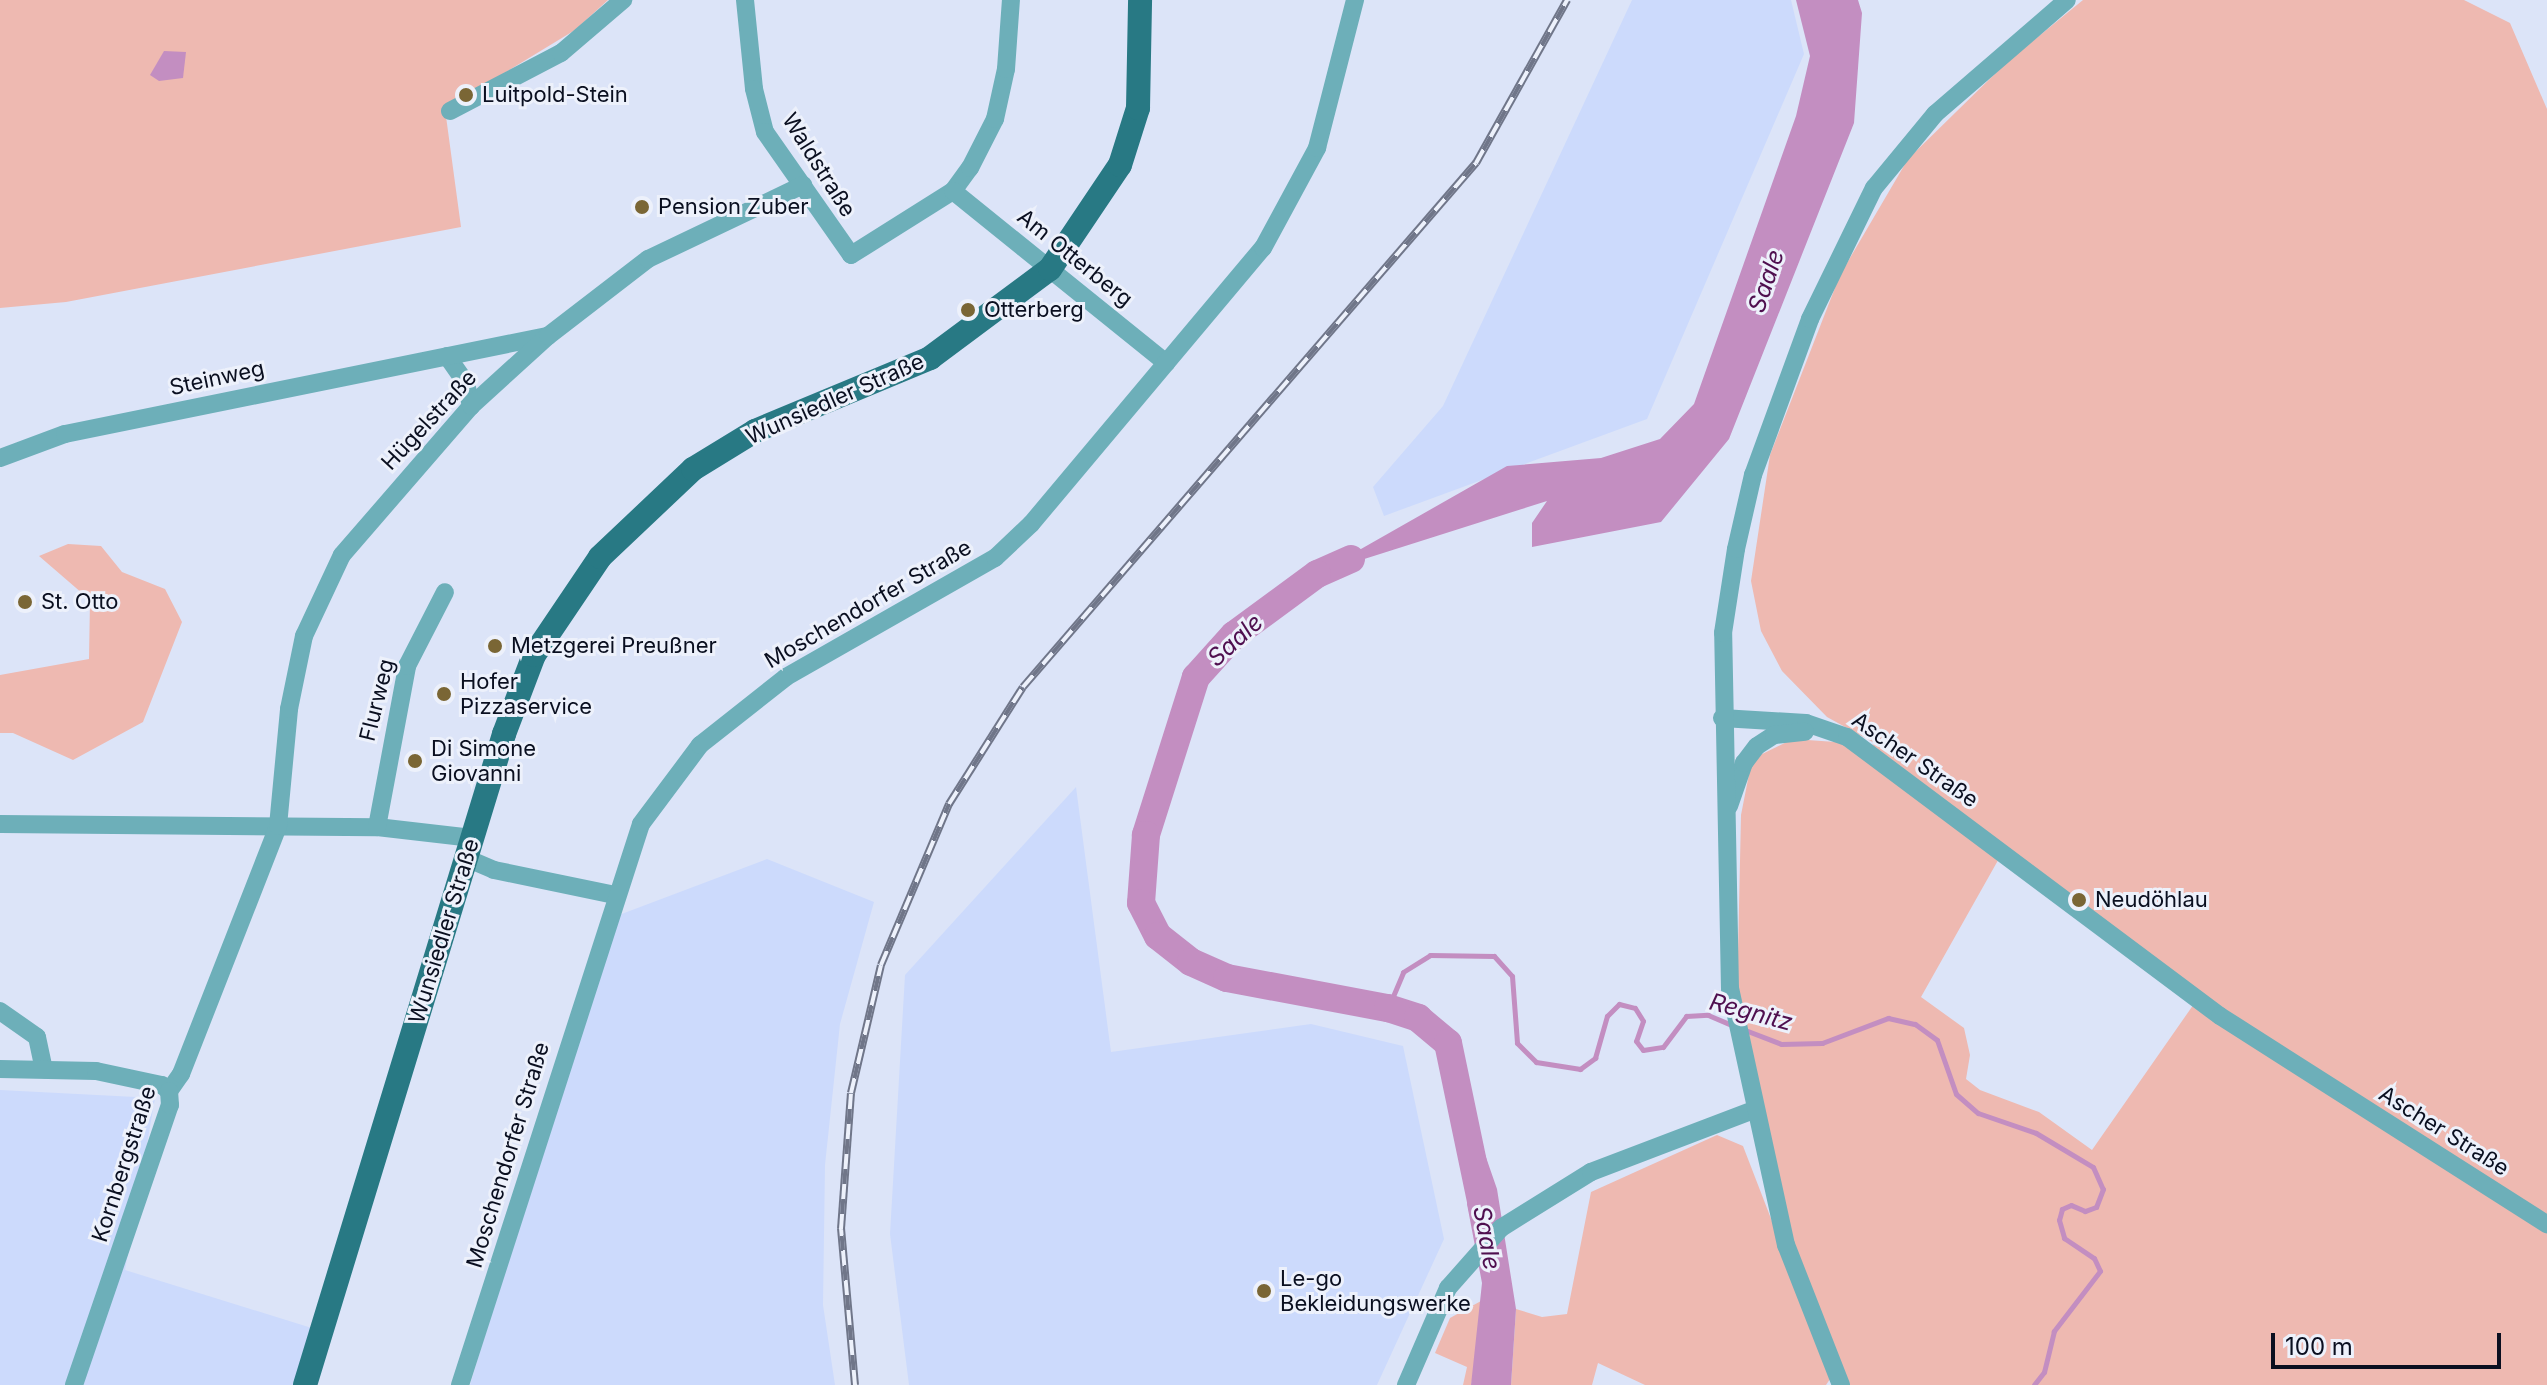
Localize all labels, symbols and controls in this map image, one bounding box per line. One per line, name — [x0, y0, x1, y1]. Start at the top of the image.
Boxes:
place label: Luitpold-Stein — [482, 82, 628, 108]
marker: Luitpold-Stein — [457, 86, 475, 104]
street label: Waldstraße — [777, 108, 861, 222]
place label: Pension Zuber — [658, 194, 808, 220]
marker: Pension Zuber — [633, 198, 651, 216]
street label: Am Otterberg — [1012, 204, 1138, 312]
water label: Saale — [1742, 246, 1790, 316]
place label: Otterberg — [984, 297, 1084, 323]
marker: Otterberg — [959, 301, 977, 319]
street label: Wunsiedler Straße — [742, 348, 928, 450]
street label: Steinweg — [167, 355, 267, 401]
street label: Hügelstraße — [376, 365, 482, 475]
street label: Moschendorfer Straße — [760, 534, 976, 674]
place label: St. Otto — [41, 589, 118, 615]
marker: St. Otto — [16, 593, 34, 611]
water label: Saale — [1201, 608, 1269, 672]
place label: Metzgerei Preußner — [511, 633, 717, 659]
marker: Metzgerei Preußner — [486, 637, 504, 655]
street label: Flurweg — [354, 656, 400, 744]
place label: Hofer Pizzaservice — [460, 668, 592, 720]
marker: Hofer Pizzaservice — [435, 685, 453, 703]
street label: Ascher Straße — [1847, 707, 1983, 813]
place label: Di Simone Giovanni — [431, 735, 536, 786]
marker: Di Simone Giovanni — [406, 752, 424, 770]
street label: Wunsiedler Straße — [403, 835, 485, 1027]
place label: Neudöhlau — [2095, 887, 2208, 913]
marker: Neudöhlau — [2070, 891, 2088, 909]
water label: Regnitz — [1706, 987, 1796, 1037]
street label: Moschendorfer Straße — [461, 1039, 555, 1271]
street label: Ascher Straße — [2374, 1081, 2514, 1181]
street label: Kornbergstraße — [86, 1083, 162, 1245]
water label: Saale — [1467, 1204, 1507, 1272]
place label: Le-go Bekleidungswerke — [1280, 1265, 1471, 1316]
marker: Le-go Bekleidungswerke — [1255, 1282, 1273, 1300]
scale bar — [2275, 1317, 2505, 1367]
text: 100 m — [2285, 1332, 2353, 1361]

